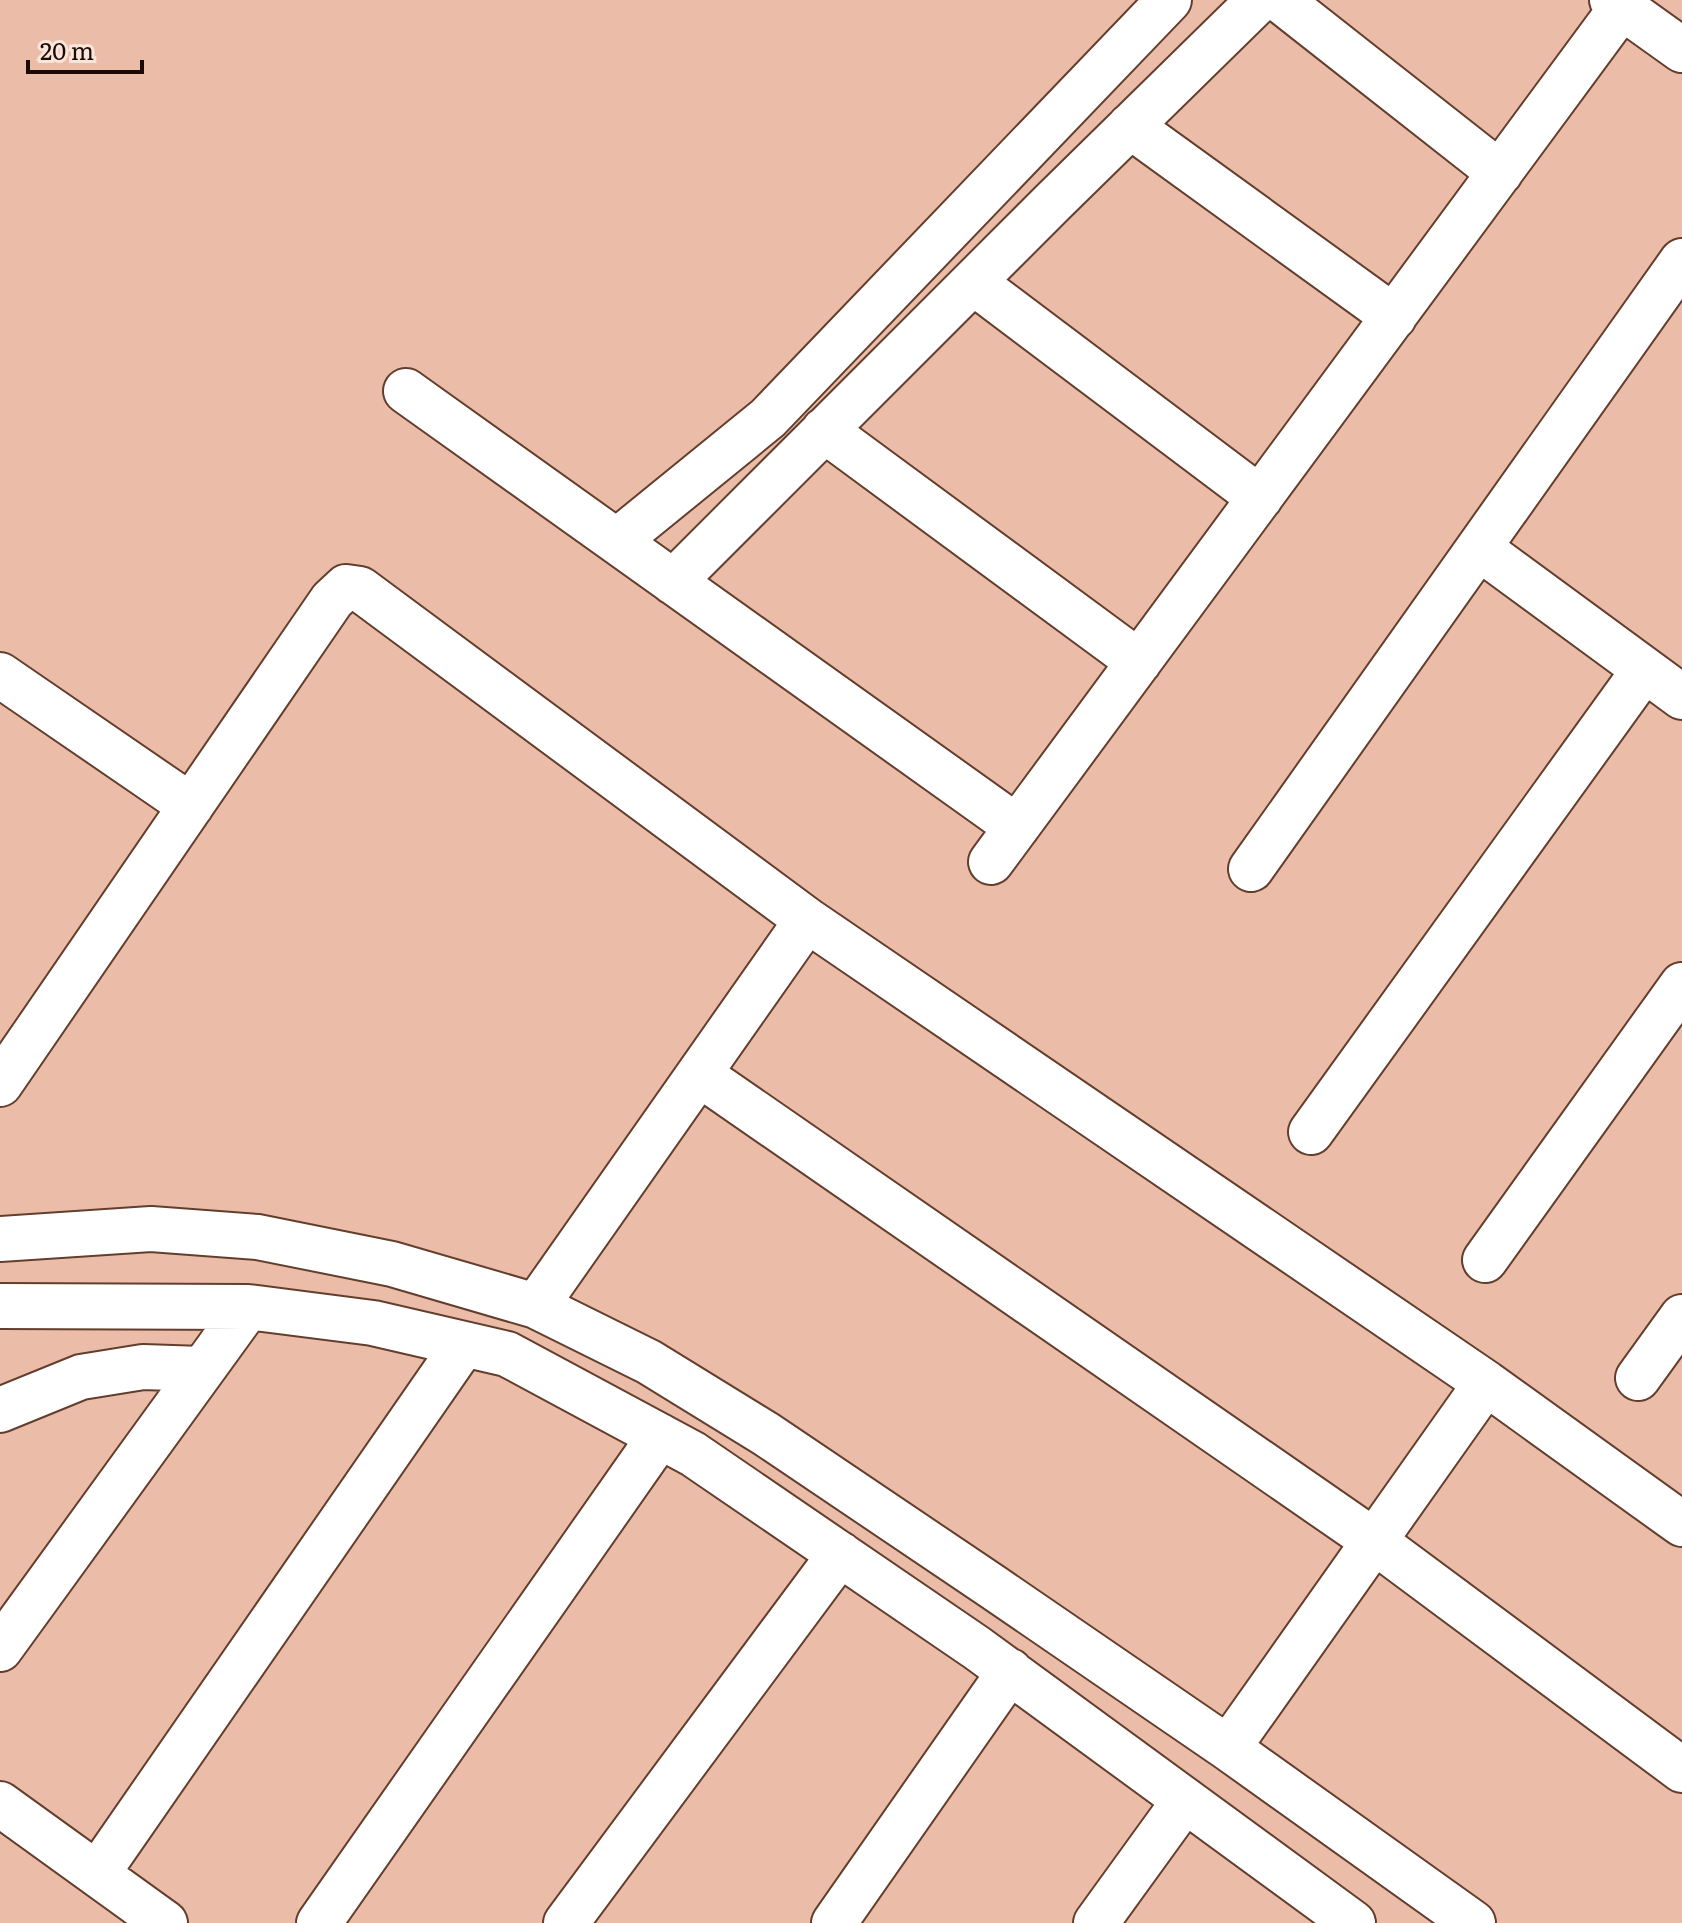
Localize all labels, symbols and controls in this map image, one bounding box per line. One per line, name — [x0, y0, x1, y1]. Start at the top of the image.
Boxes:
scale bar — [28, 24, 142, 74]
text: 20 m — [40, 32, 94, 67]

